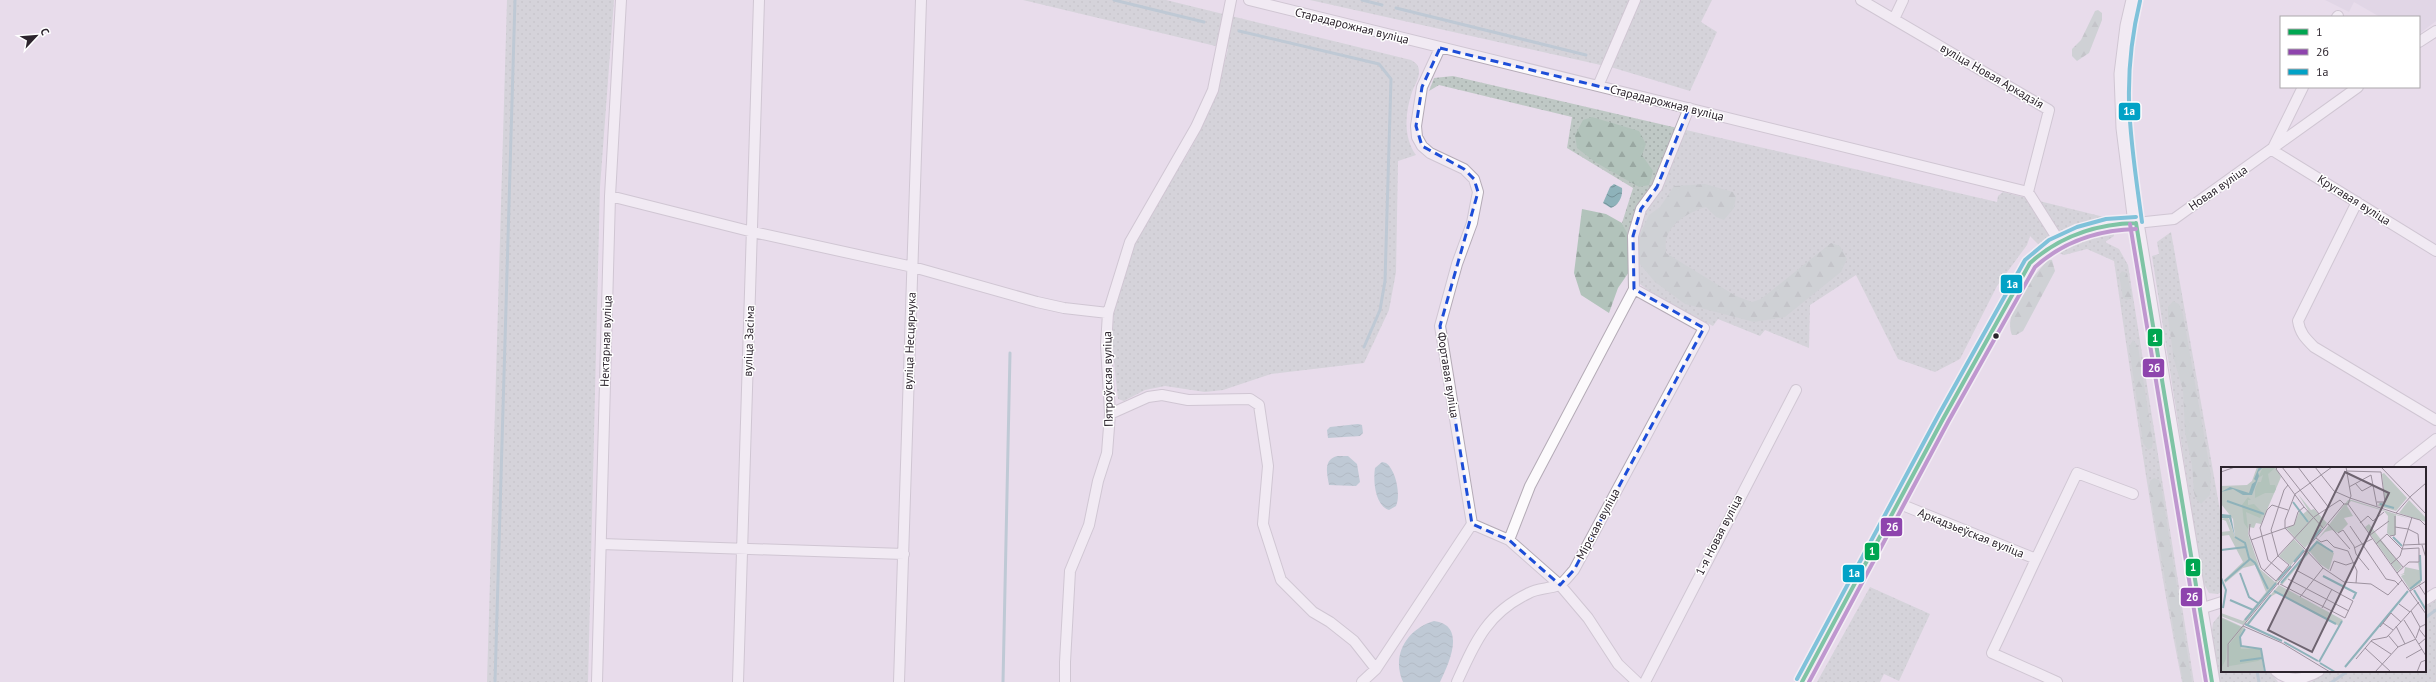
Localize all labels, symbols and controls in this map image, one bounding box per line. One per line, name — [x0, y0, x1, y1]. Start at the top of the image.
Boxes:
street label: Старадарожная вуліца — [1294, 4, 1411, 47]
north arrow — [16, 16, 56, 56]
legend — [2280, 16, 2420, 88]
text: 1 — [2316, 24, 2323, 39]
text: С — [37, 26, 53, 37]
street label: вуліца Новая Аркадзія — [1938, 40, 2047, 111]
text: 2б — [2316, 44, 2329, 59]
text: 1а — [2316, 64, 2329, 79]
street label: Старадарожная вуліца — [1609, 81, 1726, 124]
line badge: 1а — [2118, 102, 2141, 121]
text: 1а — [2123, 104, 2135, 118]
street label: Новая вуліца — [2185, 162, 2250, 213]
street label: Кругавая вуліца — [2315, 171, 2394, 228]
line badge: 1а — [2000, 274, 2023, 294]
text: 1а — [2006, 277, 2018, 291]
street label: вуліца Несцярчука — [900, 292, 919, 390]
street label: Нектарная вуліца — [596, 295, 615, 387]
street label: вуліца Засіма — [740, 305, 757, 377]
line badge: 1 — [2147, 328, 2163, 347]
street label: Пятроўская вуліца — [1099, 331, 1116, 427]
street label: Фортавая вуліца — [1434, 331, 1463, 419]
unlabelled marker — [1991, 331, 2001, 341]
text: 1 — [2152, 331, 2158, 345]
line badge: 2б — [2142, 358, 2165, 378]
text: 2б — [2148, 361, 2160, 375]
inset map — [2221, 467, 2426, 672]
street label: Мірская вуліца — [1573, 486, 1623, 562]
street label: 1-я Новая вуліца — [1692, 492, 1745, 578]
street label: Аркадзьеўская вуліца — [1916, 504, 2026, 561]
line badge: 2б — [1880, 517, 1903, 537]
text: 2б — [1886, 520, 1898, 534]
line badge: 1 — [1864, 542, 1880, 561]
text: 1 — [1869, 544, 1875, 558]
line badge: 1 — [2185, 558, 2201, 577]
text: 1 — [2190, 560, 2196, 574]
line badge: 1а — [1842, 564, 1865, 583]
text: 1а — [1848, 566, 1860, 580]
line badge: 2б — [2180, 587, 2203, 607]
text: 2б — [2186, 590, 2198, 604]

